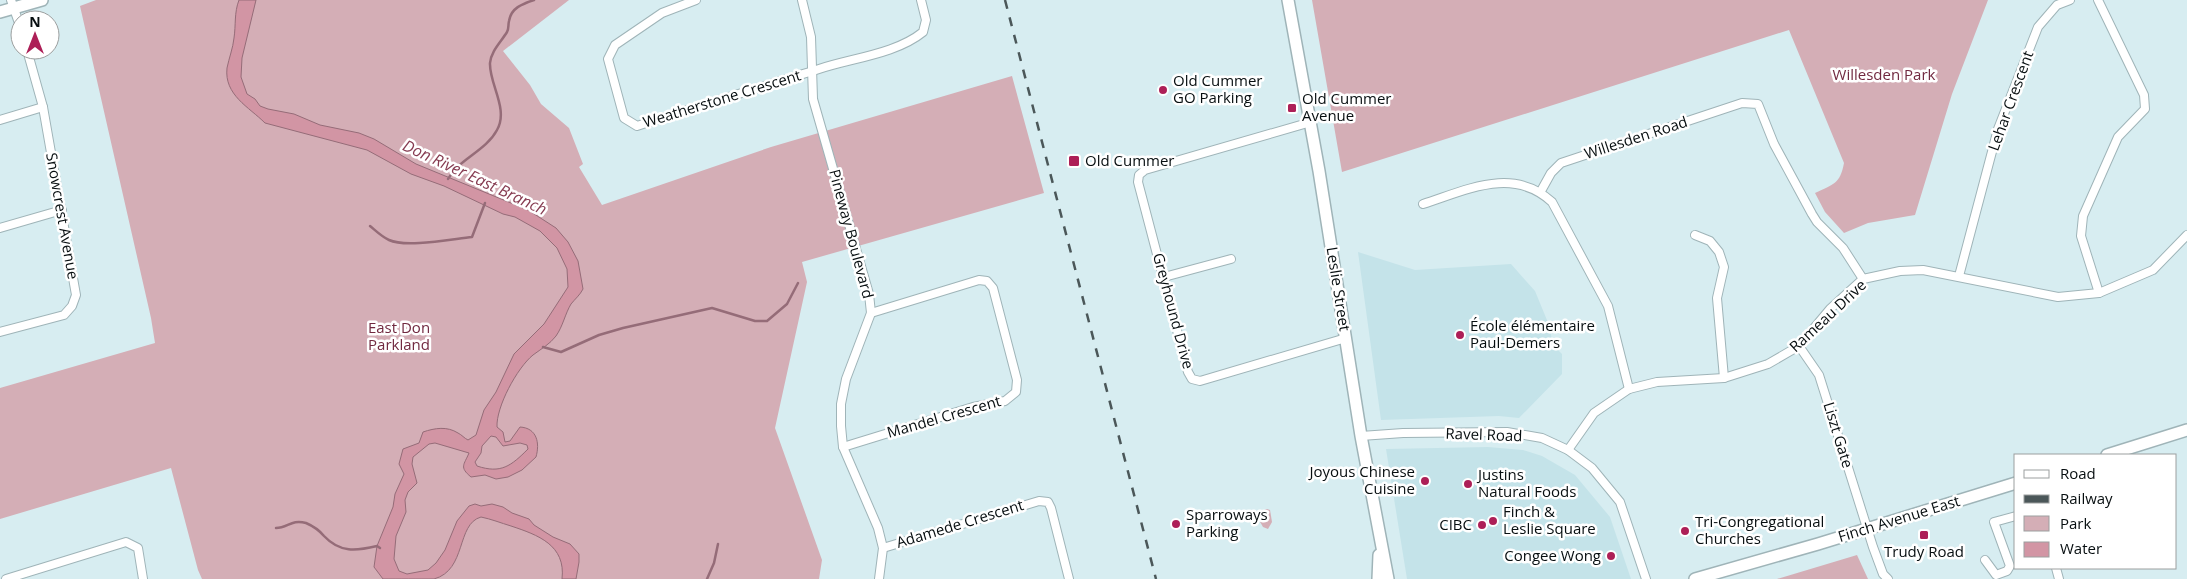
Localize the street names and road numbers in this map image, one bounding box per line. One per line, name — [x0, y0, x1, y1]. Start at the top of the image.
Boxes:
street label: Lehar Crescent — [1983, 48, 2037, 153]
street label: Weatherstone Crescent — [640, 64, 803, 132]
street label: Willesden Road — [1582, 111, 1690, 163]
street label: Snowcrest Avenue — [42, 151, 84, 281]
street label: Pineway Boulevard — [825, 167, 879, 301]
street label: Leslie Street — [1322, 245, 1356, 332]
street label: Greyhound Drive — [1149, 250, 1199, 371]
street label: Rameau Drive — [1785, 275, 1870, 356]
street label: Mandel Crescent — [884, 390, 1003, 442]
street label: Liszt Gate — [1819, 399, 1858, 470]
street label: Ravel Road — [1445, 423, 1523, 445]
street label: Finch Avenue East — [1835, 490, 1962, 546]
street label: Adamede Crescent — [894, 494, 1026, 552]

